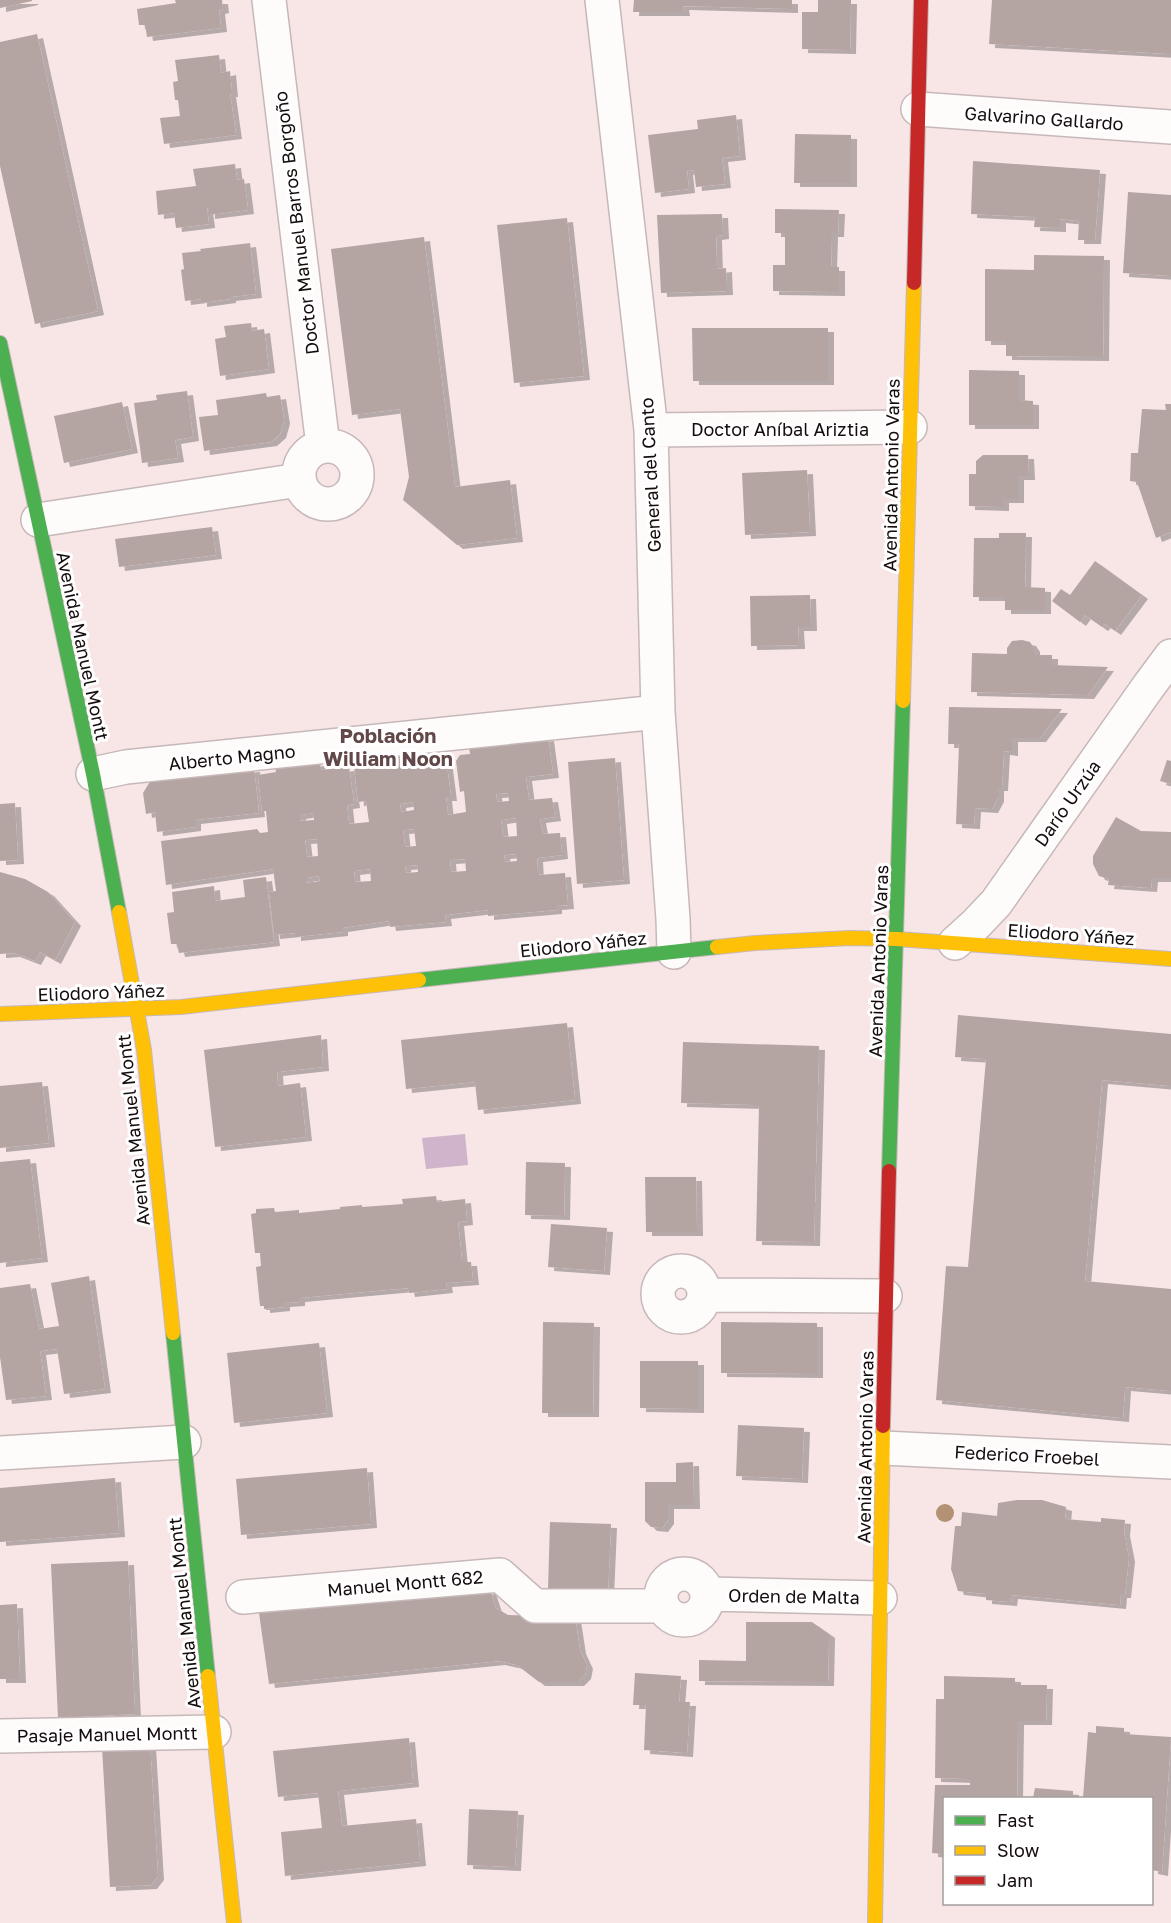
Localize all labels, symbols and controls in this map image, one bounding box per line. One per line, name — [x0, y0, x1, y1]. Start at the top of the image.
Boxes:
street label: Doctor Manuel Barros Borgoño — [269, 90, 323, 356]
street label: Galvarino Gallardo — [964, 101, 1124, 135]
street label: Avenida Antonio Varas — [878, 379, 904, 571]
street label: General del Canto — [635, 397, 665, 553]
street label: Doctor Aníbal Ariztia — [691, 418, 869, 440]
street label: Avenida Manuel Montt — [52, 550, 114, 742]
district label: Población William Noon — [323, 723, 453, 770]
street label: Alberto Magno — [167, 739, 297, 775]
street label: Darío Urzúa — [1029, 756, 1105, 850]
street label: Avenida Antonio Varas — [864, 864, 892, 1058]
street label: Eliodoro Yáñez — [1007, 919, 1135, 949]
street label: Eliodoro Yáñez — [519, 926, 647, 962]
street label: Eliodoro Yáñez — [37, 979, 165, 1005]
street label: Avenida Manuel Montt — [112, 1033, 154, 1227]
street label: Avenida Antonio Varas — [852, 1351, 878, 1543]
street label: Federico Froebel — [954, 1440, 1100, 1470]
street label: Avenida Manuel Montt — [163, 1516, 205, 1710]
street label: Manuel Montt 682 — [326, 1565, 484, 1601]
street label: Orden de Malta — [728, 1584, 860, 1608]
street label: Pasaje Manuel Montt — [16, 1721, 198, 1747]
legend — [943, 1797, 1153, 1905]
text: Fast — [997, 1809, 1034, 1831]
text: Slow — [997, 1839, 1040, 1861]
text: Jam — [997, 1869, 1033, 1891]

